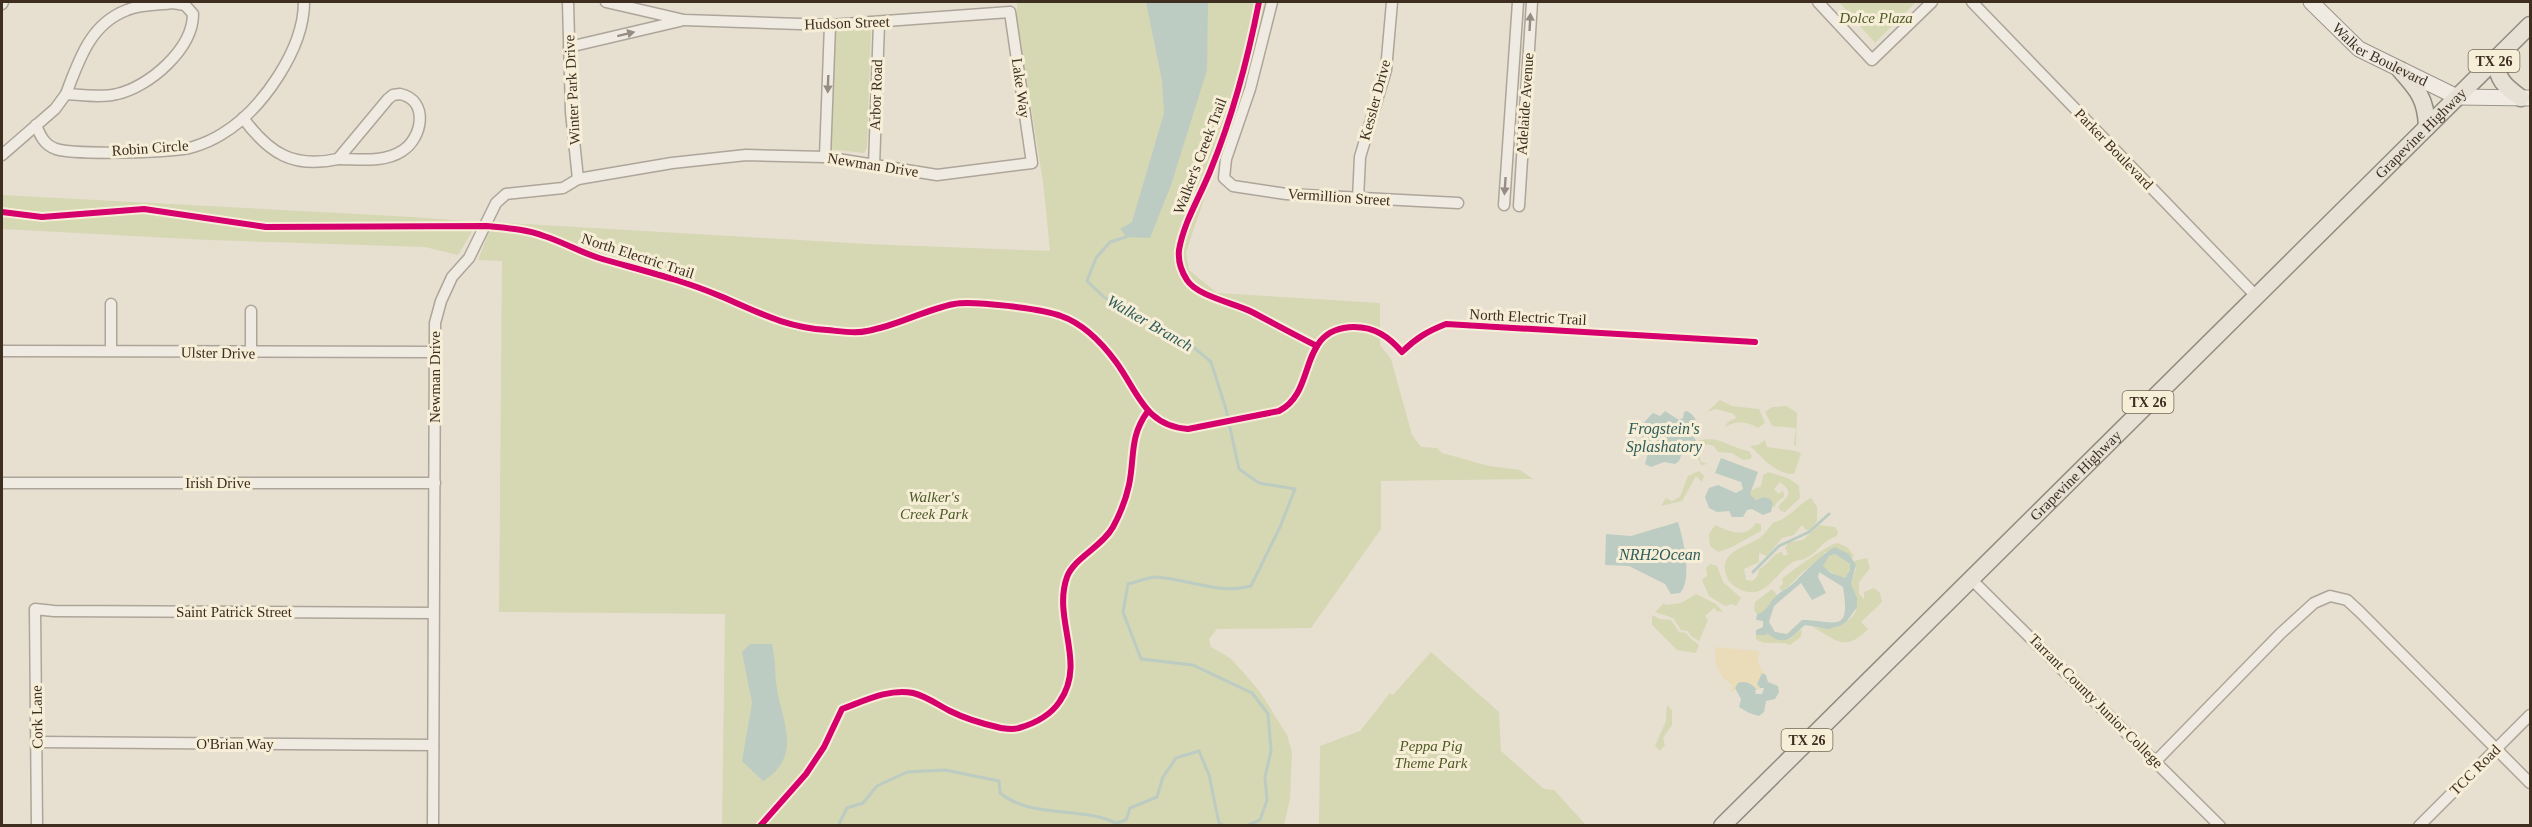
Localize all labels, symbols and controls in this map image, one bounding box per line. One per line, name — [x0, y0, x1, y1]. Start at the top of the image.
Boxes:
park label: Dolce Plaza — [1838, 10, 1913, 26]
street label: Hudson Street — [804, 13, 891, 32]
one-way arrow — [1526, 13, 1535, 32]
street label: Walker Boulevard — [2329, 20, 2431, 90]
one-way arrow — [617, 28, 635, 38]
street label: Winter Park Drive — [561, 34, 583, 145]
road number: TX 26 — [2468, 50, 2520, 72]
street label: Adelaide Avenue — [1513, 52, 1537, 156]
street label: Lake Way — [1009, 57, 1033, 120]
street label: Kessler Drive — [1357, 58, 1394, 142]
street label: Arbor Road — [867, 59, 885, 131]
one-way arrow — [823, 74, 833, 93]
street label: Grapevine Highway — [2372, 85, 2470, 182]
street label: Walker's Creek Trail — [1170, 96, 1230, 216]
street label: Parker Boulevard — [2072, 106, 2157, 193]
street label: Robin Circle — [111, 137, 189, 159]
street label: Newman Drive — [826, 150, 920, 180]
one-way arrow — [1501, 176, 1510, 195]
street label: Vermillion Street — [1287, 185, 1392, 209]
street label: North Electric Trail — [580, 230, 696, 282]
water label: Walker Branch — [1104, 292, 1196, 354]
street label: North Electric Trail — [1469, 306, 1587, 328]
street label: Newman Drive — [427, 331, 443, 423]
street label: Ulster Drive — [181, 344, 256, 362]
road number: TX 26 — [2122, 391, 2174, 413]
water label: Frogstein's Splashatory — [1626, 420, 1703, 456]
street label: Grapevine Highway — [2027, 427, 2125, 524]
street label: Irish Drive — [185, 475, 251, 491]
park label: Walker's Creek Park — [900, 489, 968, 522]
water label: NRH2Ocean — [1618, 546, 1701, 563]
street label: Saint Patrick Street — [176, 604, 293, 620]
street label: Tarrant County Junior College — [2026, 631, 2166, 771]
street label: Cork Lane — [28, 685, 46, 749]
road number: TX 26 — [1782, 729, 1832, 751]
street label: O'Brian Way — [196, 736, 274, 752]
park label: Peppa Pig Theme Park — [1395, 738, 1468, 771]
street label: TCC Road — [2447, 741, 2504, 798]

